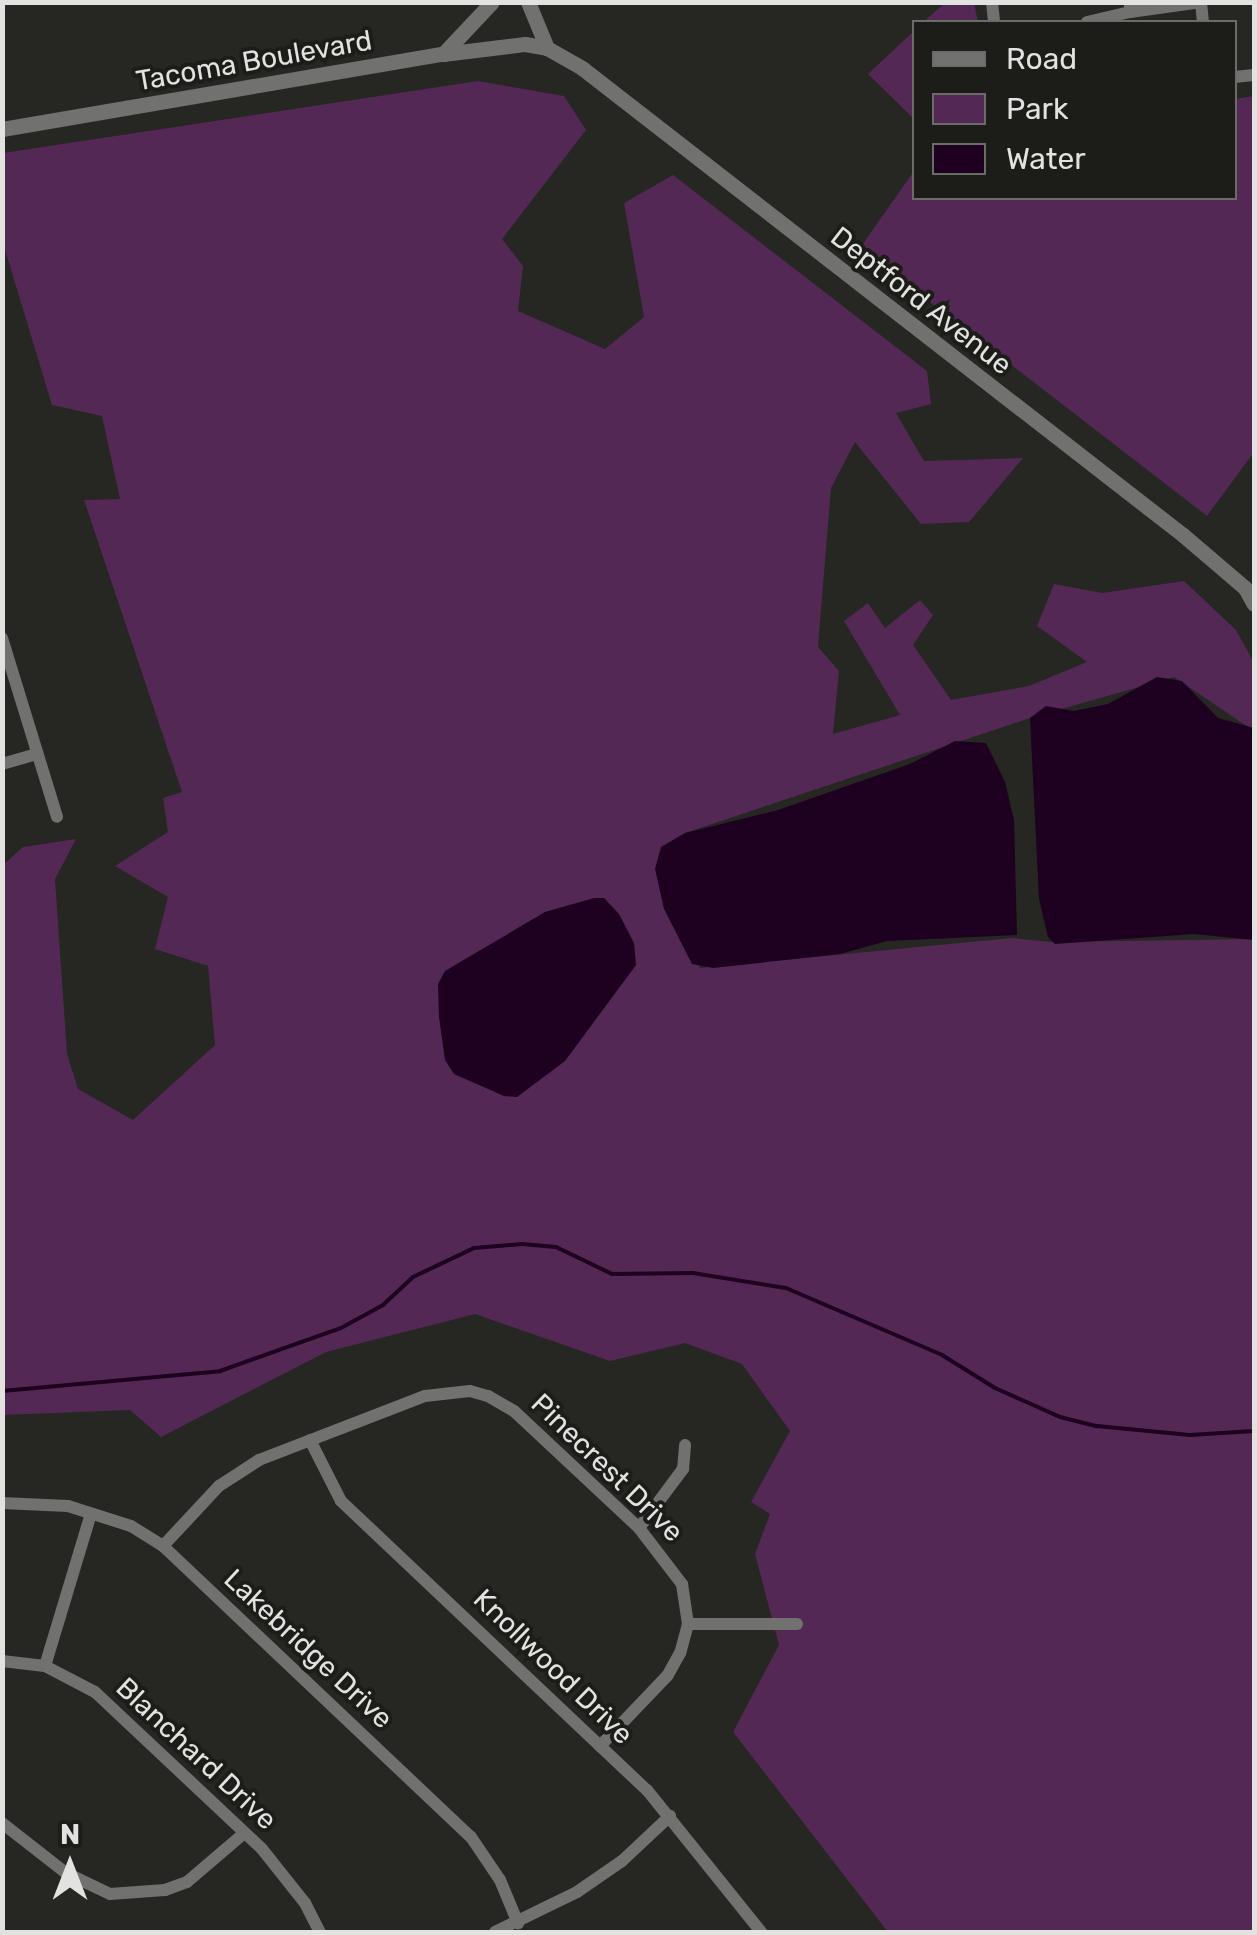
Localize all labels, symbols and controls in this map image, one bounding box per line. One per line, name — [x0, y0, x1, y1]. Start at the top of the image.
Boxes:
legend — [912, 20, 1237, 200]
street label: Tacoma Boulevard — [133, 24, 375, 98]
text: Road — [1006, 41, 1077, 77]
text: Park — [1006, 91, 1068, 127]
text: Water — [1006, 141, 1086, 177]
street label: Deptford Avenue — [824, 220, 1018, 382]
street label: Pinecrest Drive — [524, 1387, 690, 1549]
street label: Lakebridge Drive — [217, 1562, 399, 1736]
street label: Knollwood Drive — [466, 1582, 640, 1752]
street label: Blanchard Drive — [109, 1671, 283, 1837]
north arrow — [20, 1815, 120, 1915]
text: N — [60, 1818, 80, 1851]

